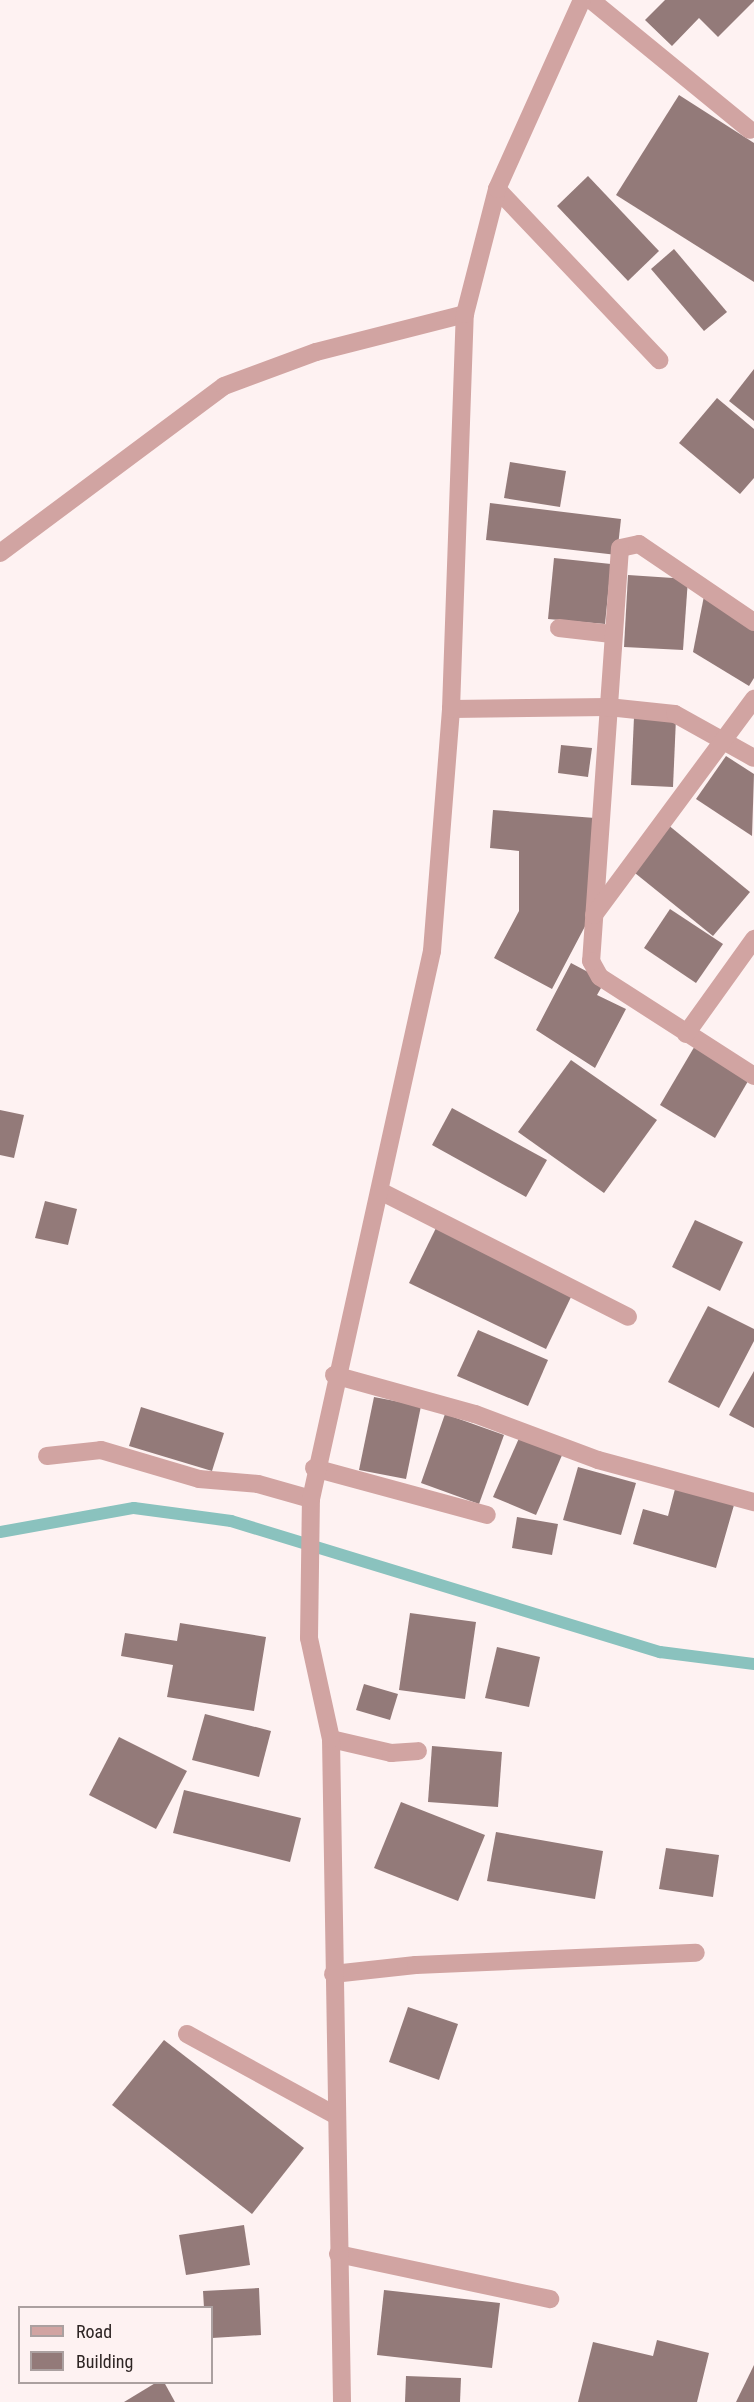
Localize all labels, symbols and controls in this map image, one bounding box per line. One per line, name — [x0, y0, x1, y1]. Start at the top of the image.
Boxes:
legend — [18, 2306, 213, 2384]
text: Road — [76, 2321, 112, 2342]
text: Building — [76, 2351, 133, 2372]

